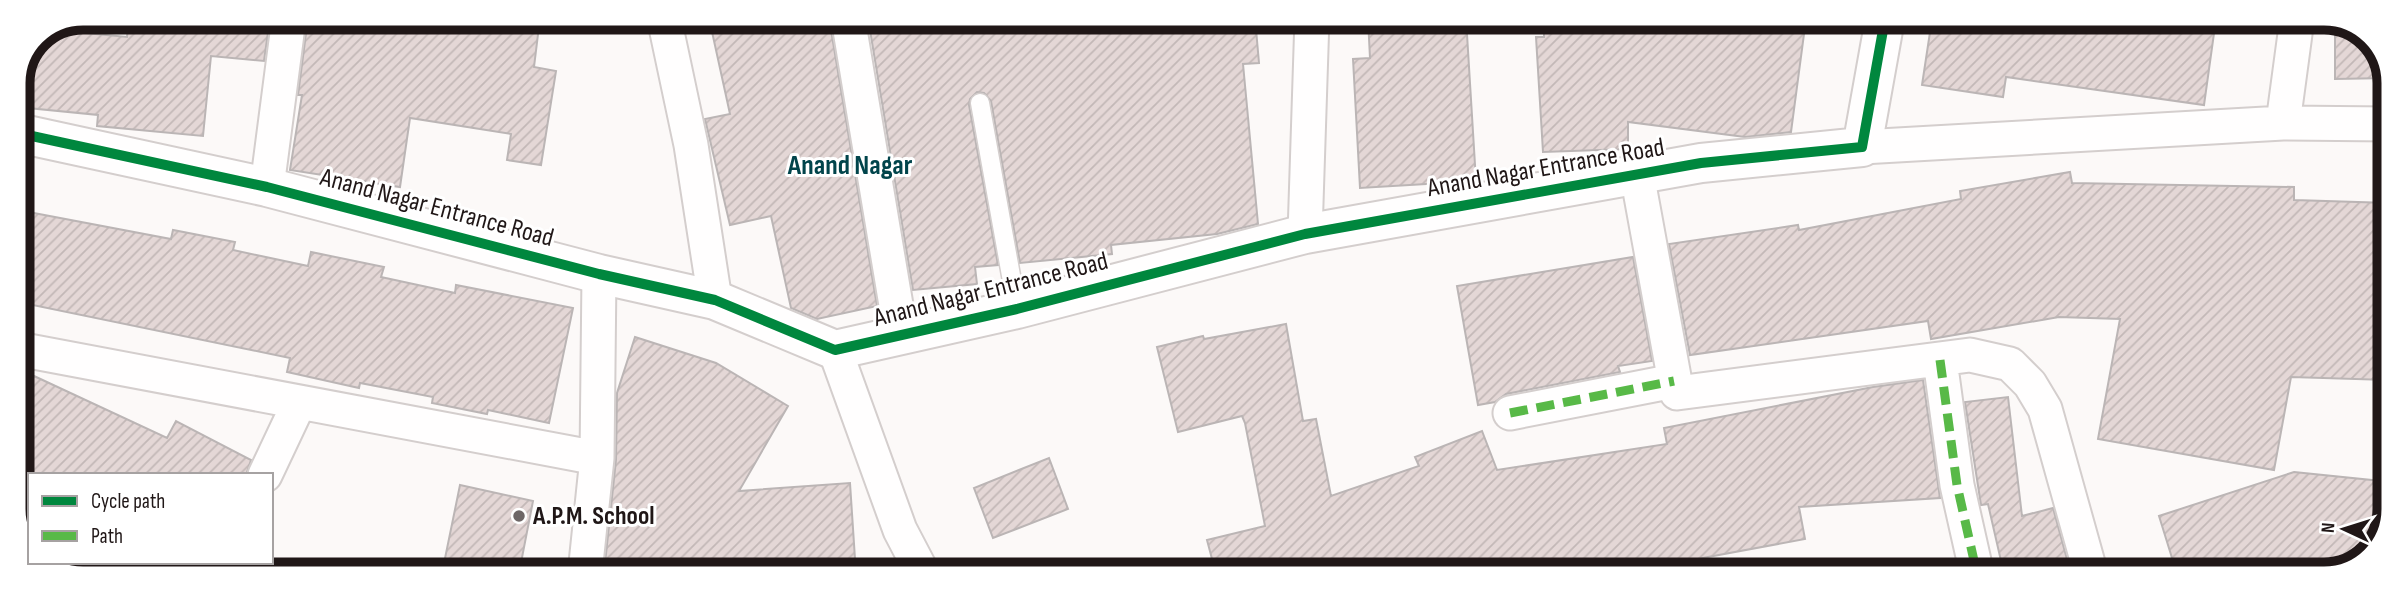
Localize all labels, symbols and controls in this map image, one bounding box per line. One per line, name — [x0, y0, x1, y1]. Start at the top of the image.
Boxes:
street label: Anand Nagar Entrance Road — [1424, 132, 1667, 204]
district label: Anand Nagar — [787, 149, 913, 182]
street label: Anand Nagar Entrance Road — [316, 162, 557, 254]
street label: Anand Nagar Entrance Road — [870, 246, 1111, 334]
legend — [28, 473, 273, 564]
text: Cycle path — [91, 489, 165, 514]
north arrow — [2309, 494, 2379, 564]
place label: A.P.M. School — [532, 501, 655, 532]
marker: A.P.M. School — [511, 508, 527, 524]
text: N — [2317, 522, 2340, 534]
text: Path — [91, 524, 123, 549]

